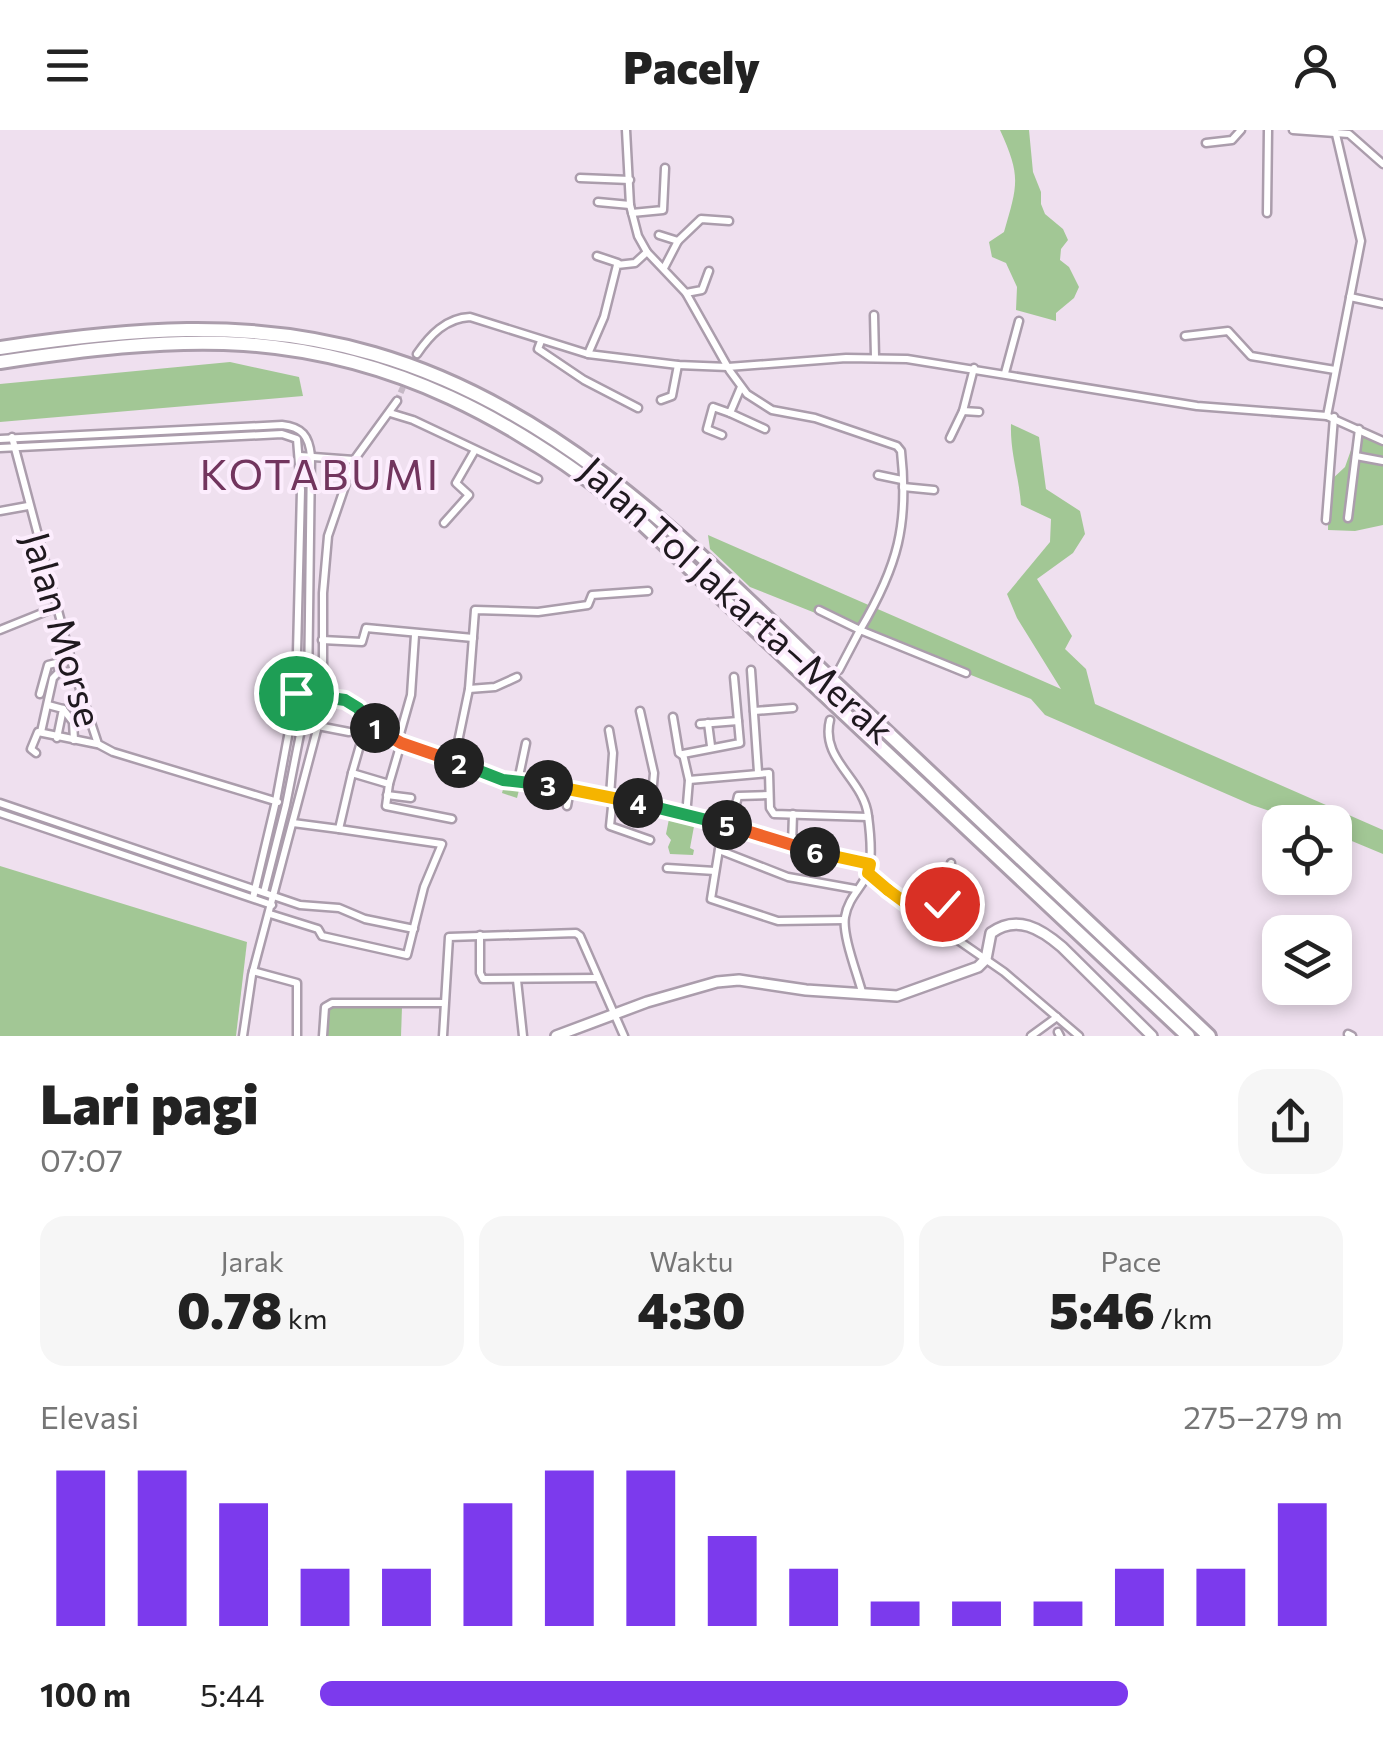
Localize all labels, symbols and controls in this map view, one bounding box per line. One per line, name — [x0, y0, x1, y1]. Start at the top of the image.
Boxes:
icon: menu — [40, 38, 95, 93]
text: Pacely — [623, 38, 760, 93]
icon: person — [1288, 38, 1343, 93]
street label: Jalan Tol Jakarta–Merak — [571, 446, 905, 752]
district label: KOTABUMI — [199, 447, 441, 499]
street label: Jalan Morse — [14, 526, 114, 732]
pin — [254, 651, 339, 736]
icon: arrive — [269, 666, 324, 721]
pin: 1 — [350, 703, 400, 753]
text: 1 — [369, 711, 381, 745]
pin: 2 — [434, 738, 484, 788]
text: 2 — [451, 746, 467, 780]
pin: 3 — [523, 760, 573, 810]
text: 3 — [540, 768, 556, 802]
pin: 4 — [613, 778, 663, 828]
text: 4 — [629, 786, 647, 820]
pin: 5 — [702, 800, 752, 850]
map controls — [1262, 805, 1352, 1005]
button: locate — [1262, 805, 1352, 895]
text: 5 — [719, 808, 735, 842]
pin: 6 — [790, 827, 840, 877]
text: 6 — [806, 835, 824, 869]
pin — [900, 862, 985, 947]
icon: check — [915, 877, 970, 932]
button: layers — [1262, 915, 1352, 1005]
text: Lari pagi — [40, 1068, 259, 1135]
button: share — [1238, 1069, 1343, 1174]
text: 07:07 — [40, 1139, 123, 1179]
text: Jarak — [220, 1244, 284, 1278]
text: Waktu — [649, 1244, 734, 1278]
text: Pace — [1100, 1244, 1161, 1278]
text: 0.78 — [177, 1278, 282, 1339]
text: 4:30 — [637, 1278, 746, 1339]
text: 5:46 — [1049, 1278, 1155, 1339]
text: km — [282, 1301, 327, 1335]
text: /km — [1155, 1301, 1212, 1335]
text: Elevasi — [40, 1396, 139, 1436]
text: 275–279 m — [1183, 1396, 1343, 1436]
text: 100 m — [40, 1674, 131, 1714]
text: 5:44 — [200, 1674, 264, 1714]

